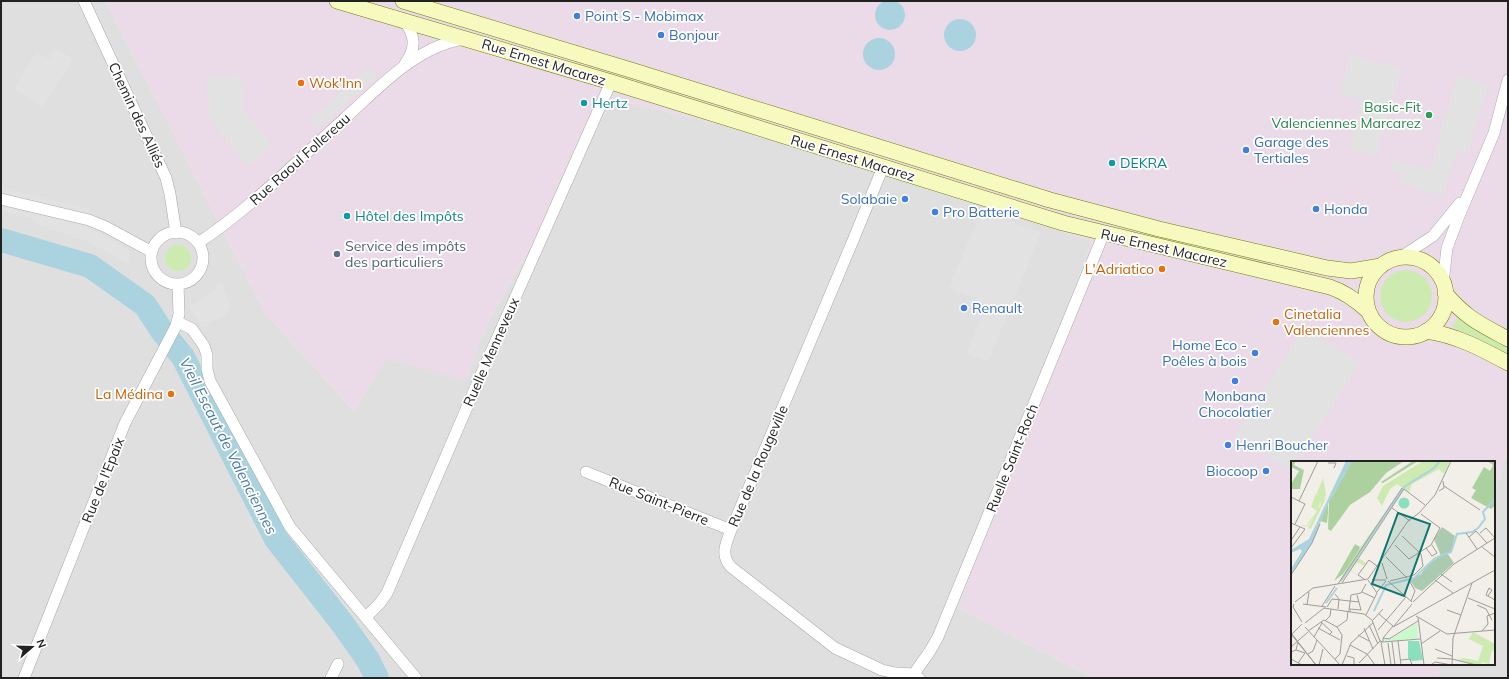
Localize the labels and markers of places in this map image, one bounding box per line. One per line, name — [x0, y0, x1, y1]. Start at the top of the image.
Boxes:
place label: Point S - Mobimax — [585, 7, 704, 25]
marker: Point S - Mobimax — [572, 11, 582, 21]
place label: Bonjour — [669, 26, 720, 44]
marker: Bonjour — [656, 30, 666, 40]
place label: Wok'Inn — [309, 74, 362, 92]
marker: Wok'Inn — [296, 78, 306, 88]
place label: Hertz — [592, 94, 628, 112]
marker: Hertz — [579, 98, 589, 108]
place label: Basic-Fit Valenciennes Marcarez — [1271, 98, 1421, 132]
marker: Basic-Fit Valenciennes Marcarez — [1424, 110, 1434, 120]
place label: Garage des Tertiales — [1254, 133, 1329, 167]
marker: Garage des Tertiales — [1241, 145, 1251, 155]
place label: DEKRA — [1120, 154, 1168, 172]
marker: DEKRA — [1107, 158, 1117, 168]
place label: Solabaie — [841, 190, 897, 208]
marker: Solabaie — [900, 194, 910, 204]
place label: Honda — [1324, 200, 1368, 218]
place label: Pro Batterie — [943, 203, 1020, 221]
marker: Honda — [1311, 204, 1321, 214]
place label: Hôtel des Impôts — [355, 207, 464, 225]
marker: Pro Batterie — [930, 207, 940, 217]
marker: Hôtel des Impôts — [342, 211, 352, 221]
place label: Service des impôts des particuliers — [345, 237, 466, 271]
marker: Service des impôts des particuliers — [332, 249, 342, 259]
place label: L'Adriatico — [1085, 260, 1154, 278]
marker: L'Adriatico — [1157, 264, 1167, 274]
place label: Renault — [972, 299, 1022, 317]
marker: Renault — [959, 303, 969, 313]
place label: Cinetalia Valenciennes — [1284, 305, 1369, 339]
marker: Cinetalia Valenciennes — [1271, 317, 1281, 327]
place label: Home Eco - Poêles à bois — [1162, 336, 1247, 370]
marker: Home Eco - Poêles à bois — [1250, 348, 1260, 358]
marker: Monbana Chocolatier — [1230, 376, 1240, 386]
place label: La Médina — [95, 385, 163, 403]
place label: Monbana Chocolatier — [1198, 387, 1273, 421]
marker: La Médina — [166, 389, 176, 399]
place label: Henri Boucher — [1236, 436, 1329, 454]
marker: Henri Boucher — [1223, 440, 1233, 450]
place label: Biocoop — [1206, 462, 1258, 480]
marker: Biocoop — [1261, 466, 1271, 476]

